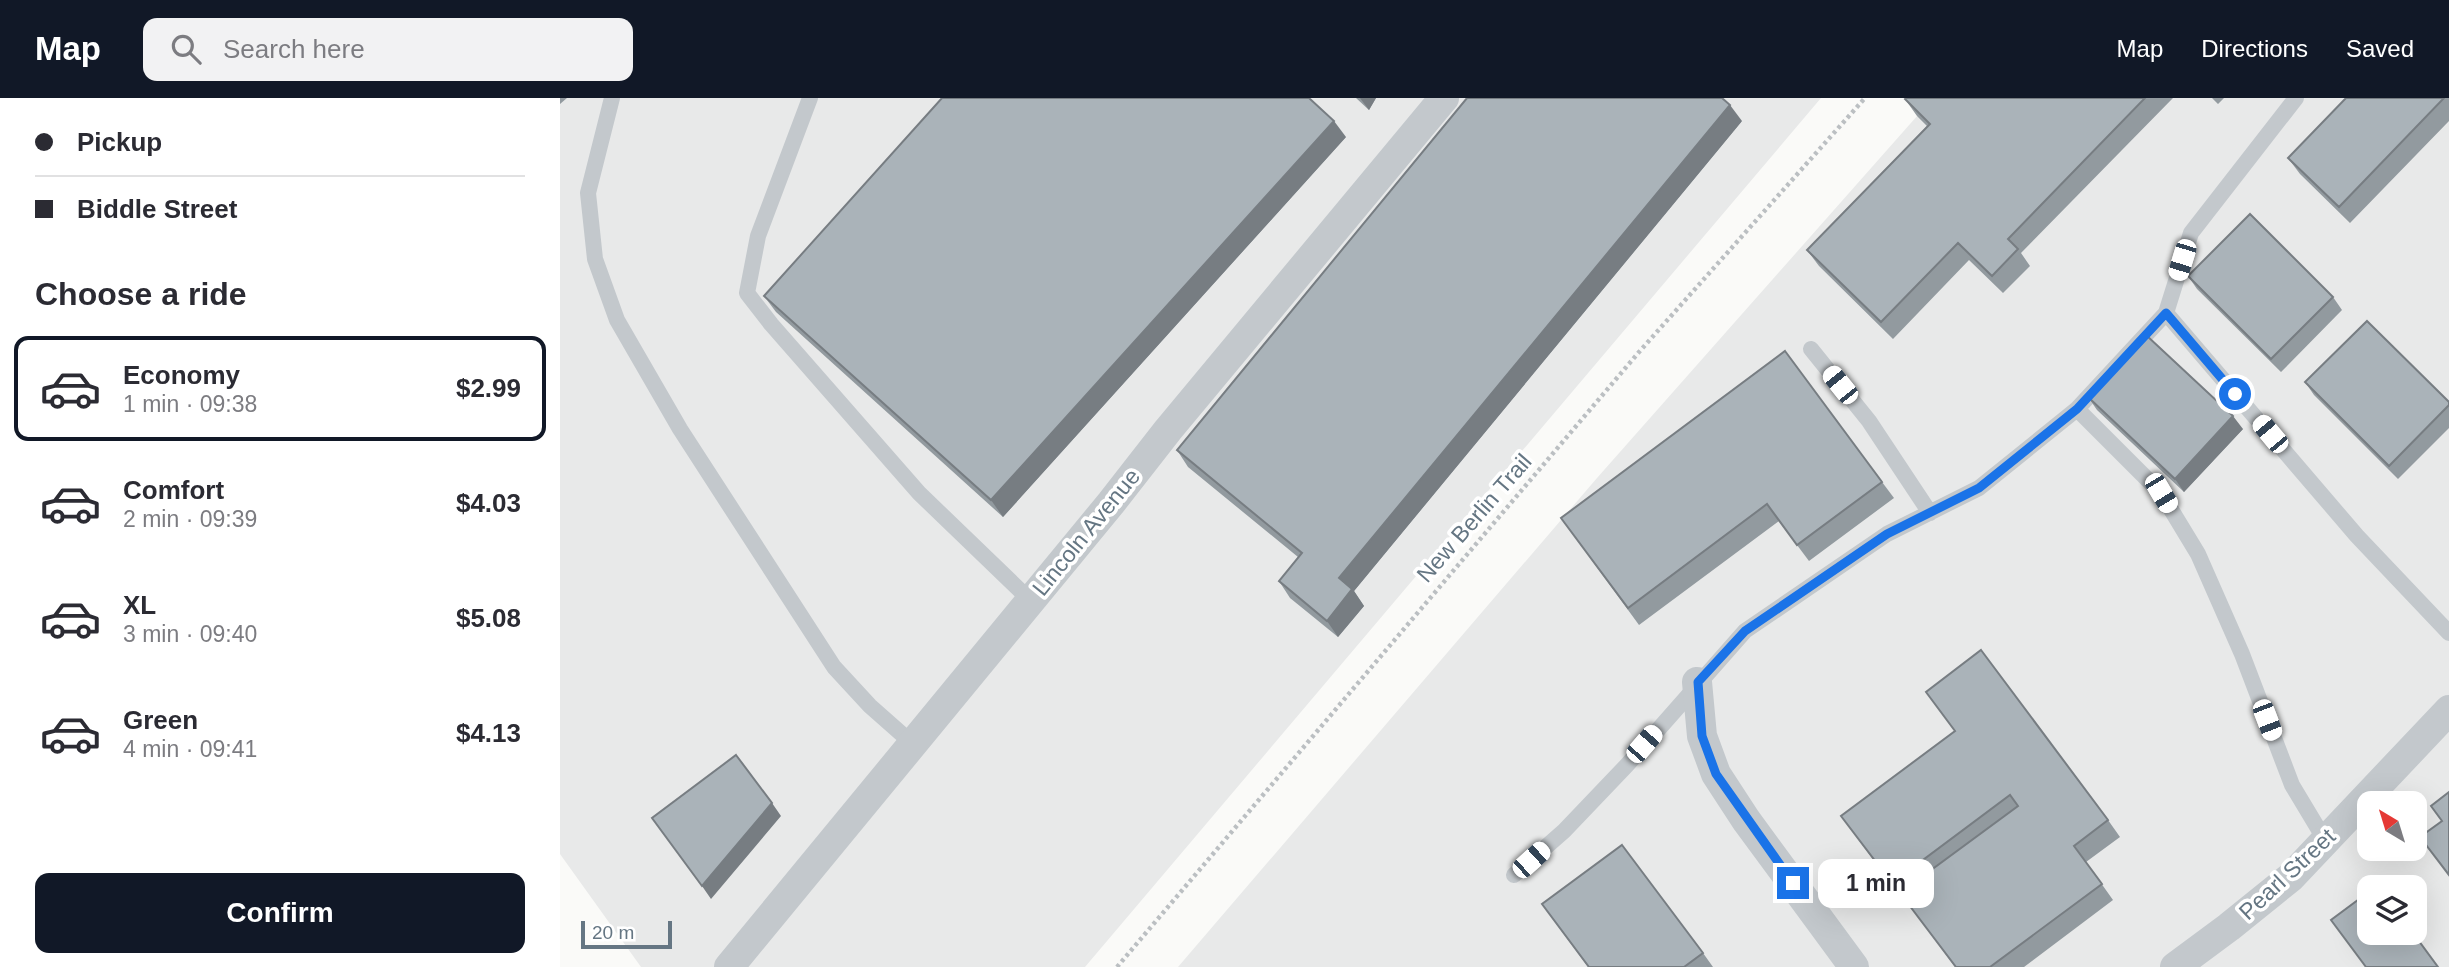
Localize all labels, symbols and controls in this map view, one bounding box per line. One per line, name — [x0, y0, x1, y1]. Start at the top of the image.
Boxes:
search box — [143, 18, 633, 81]
text: Map — [35, 30, 101, 67]
icon: search — [167, 30, 205, 68]
text: Search here — [223, 34, 365, 64]
text: Map — [2117, 35, 2163, 62]
text: Directions — [2201, 35, 2308, 62]
text: Saved — [2346, 35, 2414, 62]
text: Pickup — [77, 127, 162, 157]
text: Biddle Street — [77, 194, 237, 224]
car — [2166, 237, 2199, 283]
text: Choose a ride — [35, 276, 247, 312]
icon: car — [39, 357, 102, 420]
text: Economy — [123, 360, 240, 390]
car — [1819, 362, 1862, 408]
text: $2.99 — [456, 373, 521, 403]
route start — [2219, 378, 2251, 410]
text: 1 min · 09:38 — [123, 391, 257, 417]
car — [2249, 411, 2292, 457]
street label: New Berlin Trail — [1411, 449, 1537, 587]
street label: Lincoln Avenue — [1027, 463, 1145, 601]
car — [2142, 470, 2181, 516]
icon: car — [39, 472, 102, 535]
text: Comfort — [123, 475, 224, 505]
text: $4.03 — [456, 488, 521, 518]
text: 2 min · 09:39 — [123, 506, 257, 532]
icon: car — [39, 587, 102, 650]
text: XL — [123, 590, 156, 620]
text: $5.08 — [456, 603, 521, 633]
text: 3 min · 09:40 — [123, 621, 257, 647]
car — [2250, 697, 2285, 743]
icon: car — [39, 702, 102, 765]
text: Green — [123, 705, 198, 735]
text: $4.13 — [456, 718, 521, 748]
car — [1623, 721, 1666, 767]
text: 4 min · 09:41 — [123, 736, 257, 762]
north arrow — [2357, 791, 2427, 861]
map controls — [2357, 791, 2427, 945]
street label: Pearl Street — [2234, 823, 2341, 925]
car — [1509, 838, 1554, 882]
callout: 1 min — [1818, 858, 1933, 908]
route end — [1777, 867, 1809, 899]
text: 1 min — [1846, 870, 1906, 896]
button: Confirm — [35, 873, 525, 953]
button: layers — [2357, 875, 2427, 945]
scale bar — [581, 918, 672, 950]
text: 20 m — [592, 922, 634, 943]

